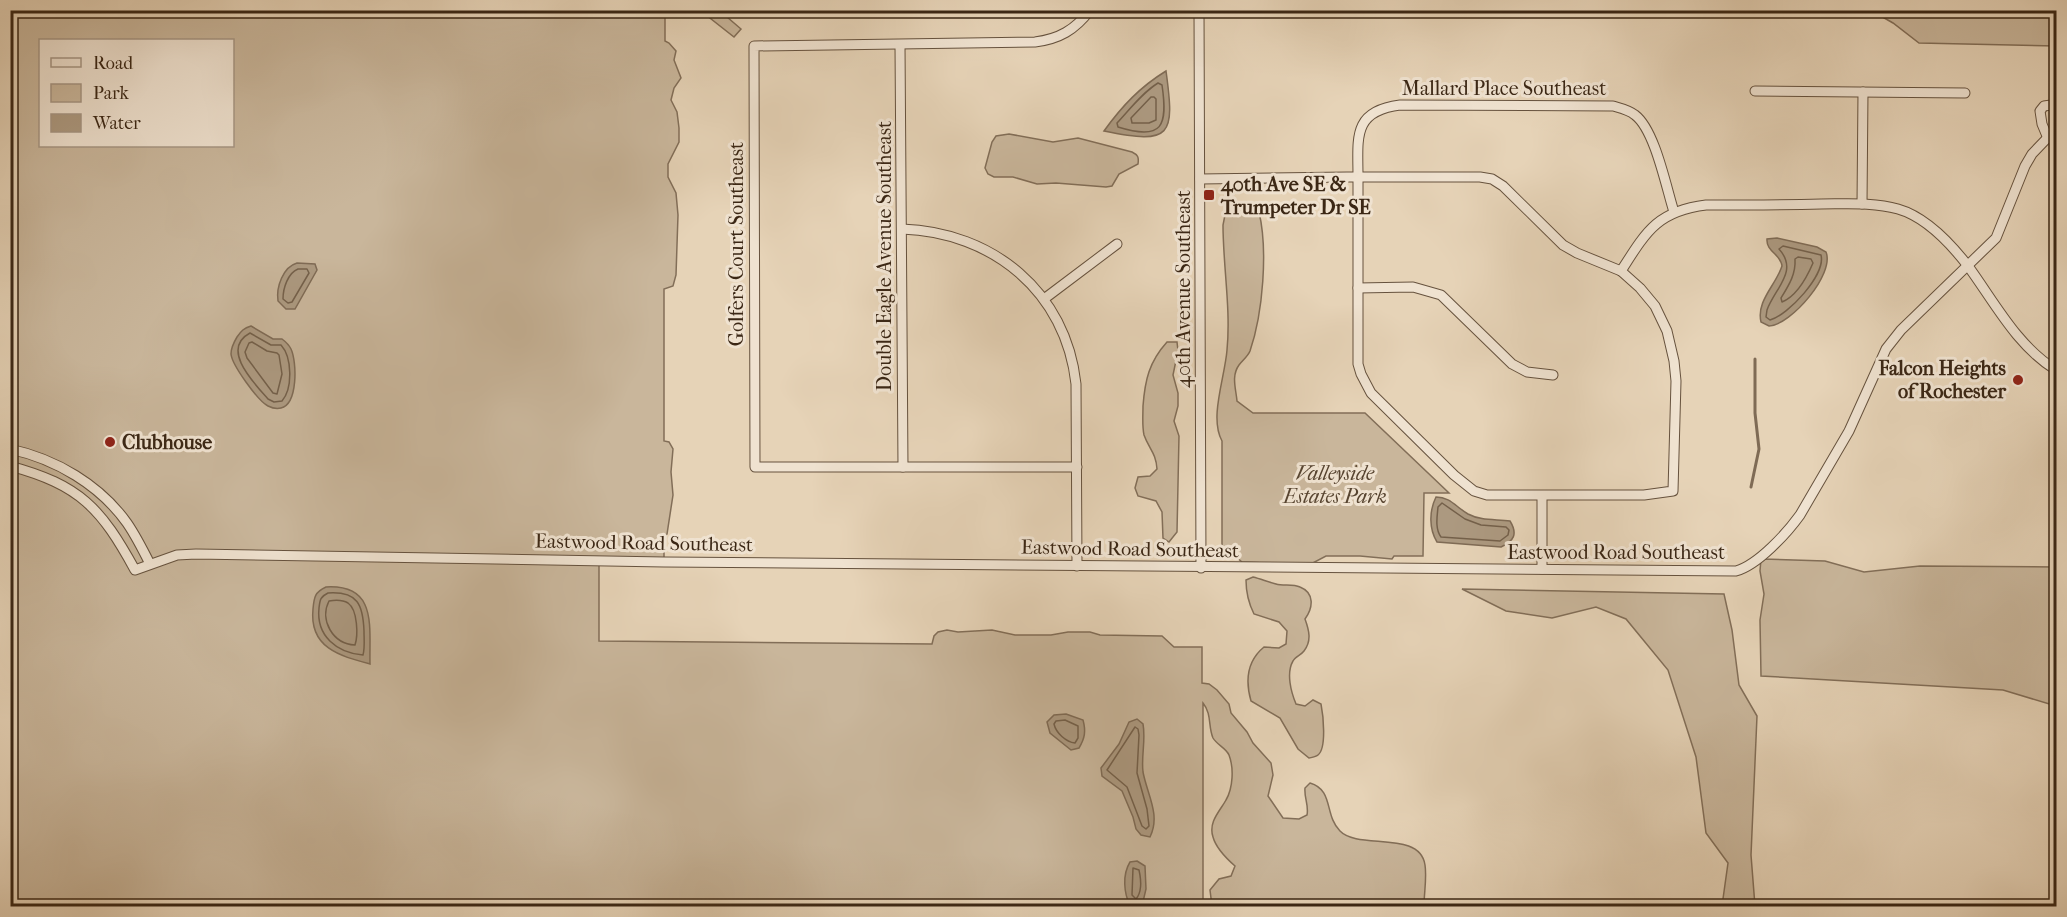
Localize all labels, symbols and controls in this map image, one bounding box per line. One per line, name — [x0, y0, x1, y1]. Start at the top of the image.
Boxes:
legend — [39, 39, 234, 147]
text: Road — [93, 53, 133, 74]
street label: Mallard Place Southeast — [1402, 77, 1606, 100]
text: Park — [93, 83, 130, 104]
text: Water — [92, 113, 141, 134]
street label: Double Eagle Avenue Southeast — [873, 121, 896, 391]
street label: Golfers Court Southeast — [725, 142, 748, 346]
place label: 40th Ave SE & Trumpeter Dr SE — [1220, 173, 1371, 219]
marker: 40th Ave SE & Trumpeter Dr SE — [1202, 188, 1216, 202]
street label: 40th Avenue Southeast — [1172, 190, 1195, 388]
place label: Falcon Heights of Rochester — [1877, 357, 2007, 403]
marker: Falcon Heights of Rochester — [2011, 373, 2025, 387]
place label: Clubhouse — [122, 431, 212, 454]
marker: Clubhouse — [103, 435, 117, 449]
park label: Valleyside Estates Park — [1282, 462, 1387, 508]
street label: Eastwood Road Southeast — [535, 530, 753, 556]
street label: Eastwood Road Southeast — [1021, 536, 1239, 562]
street label: Eastwood Road Southeast — [1507, 541, 1725, 564]

